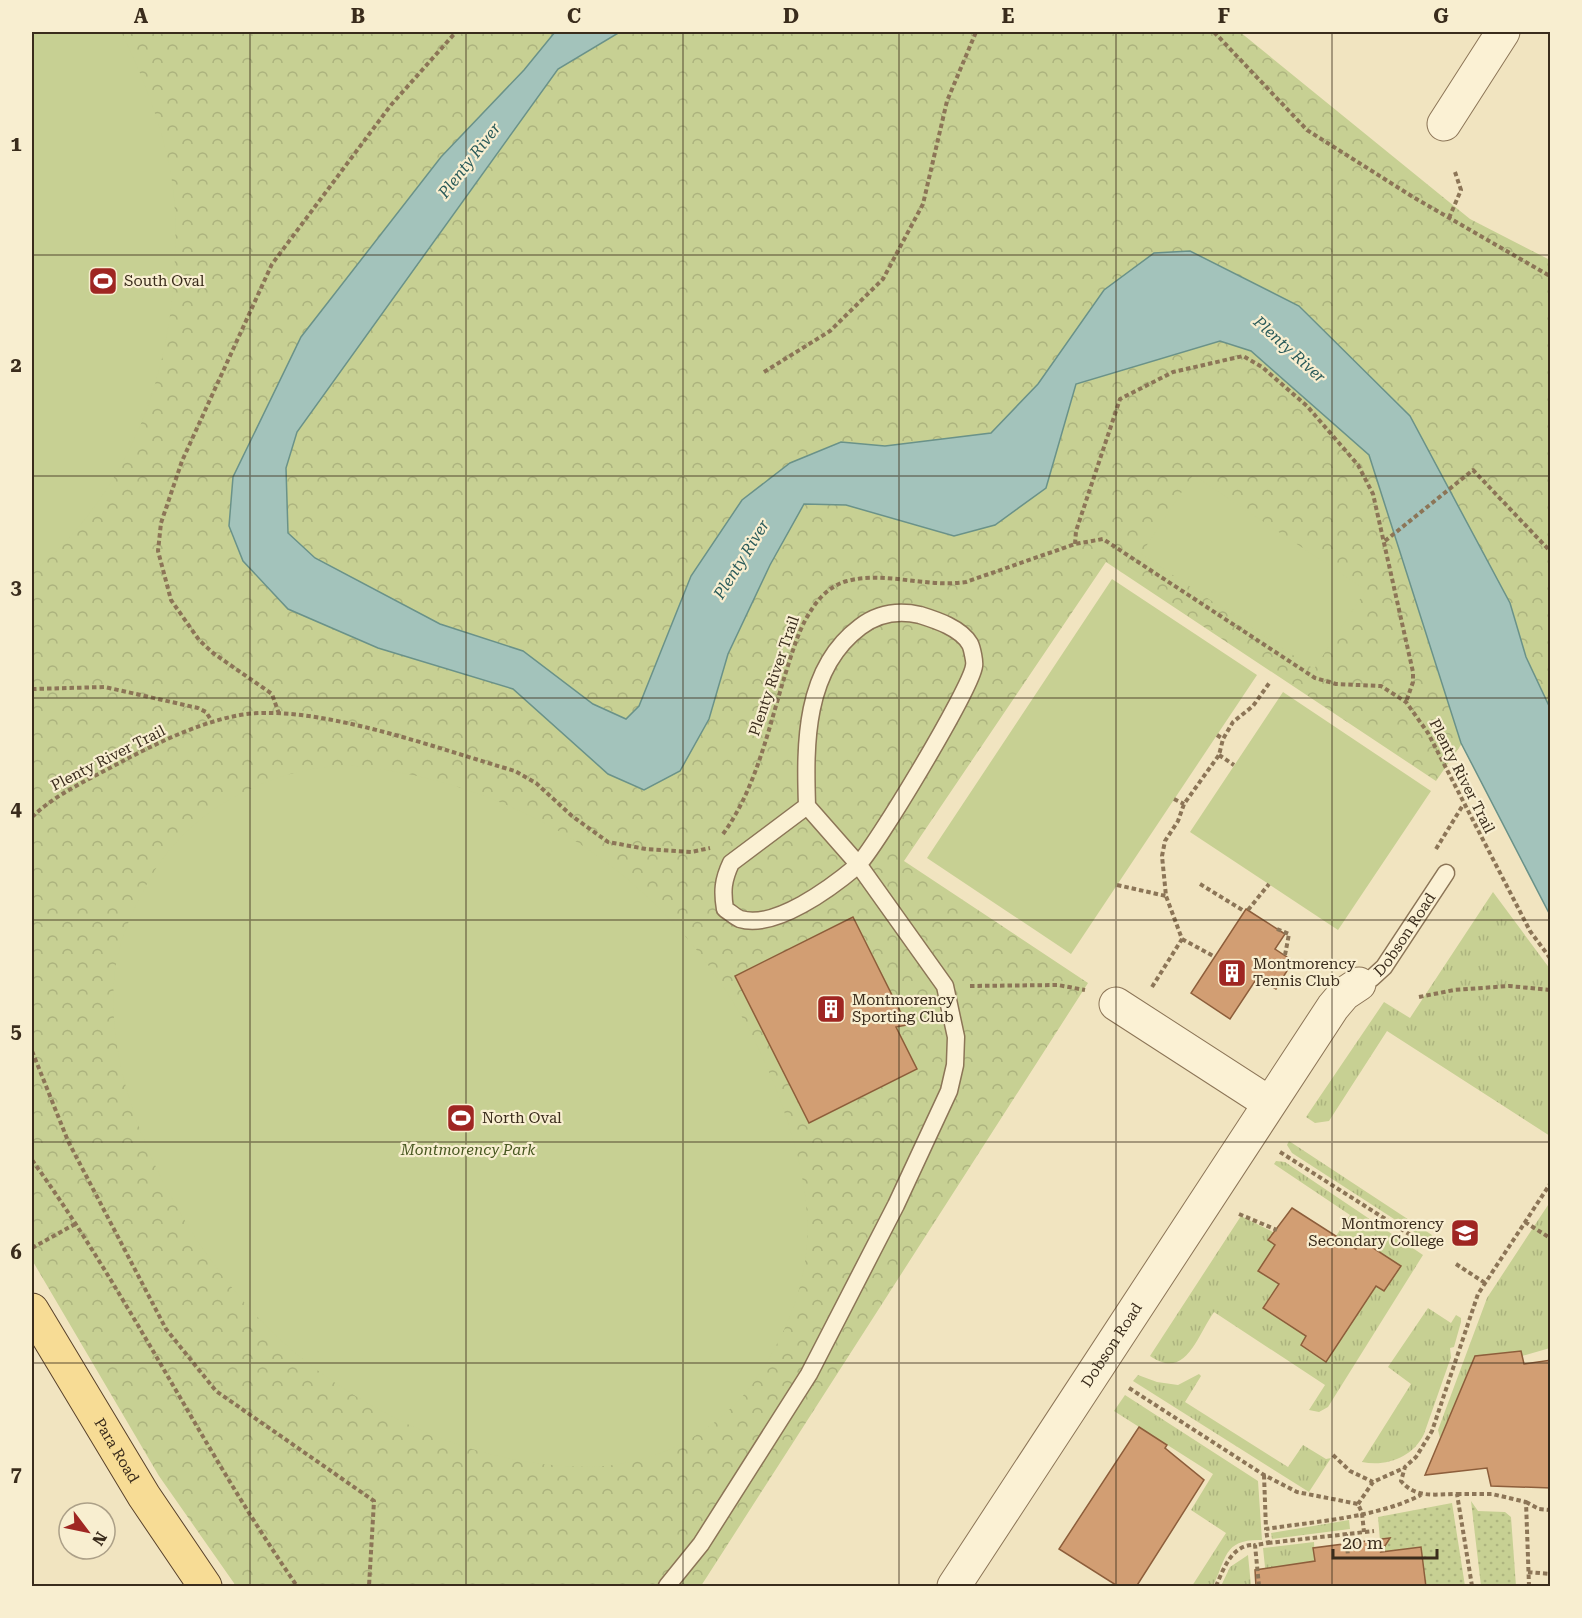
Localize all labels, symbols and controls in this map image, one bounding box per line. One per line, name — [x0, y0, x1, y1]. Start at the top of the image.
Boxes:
text: A — [134, 4, 149, 28]
text: B — [351, 4, 365, 28]
text: C — [567, 4, 581, 28]
text: D — [783, 4, 799, 28]
text: E — [1002, 4, 1015, 28]
text: F — [1218, 4, 1230, 28]
text: G — [1433, 4, 1449, 28]
water label: Plenty River — [434, 119, 505, 202]
text: 1 — [10, 132, 22, 156]
sports icon: South Oval — [87, 265, 119, 297]
place label: South Oval — [124, 272, 205, 290]
water label: Plenty River — [1249, 312, 1330, 387]
text: 2 — [10, 353, 22, 377]
water label: Plenty River — [709, 516, 773, 603]
text: 3 — [10, 575, 22, 599]
street label: Plenty River Trail — [745, 613, 803, 738]
street label: Plenty River Trail — [1425, 716, 1499, 836]
street label: Plenty River Trail — [48, 721, 168, 795]
text: 4 — [10, 797, 22, 821]
street label: Dobson Road — [1370, 889, 1440, 981]
place label: Montmorency Tennis Club — [1253, 955, 1356, 990]
building icon: Montmorency Tennis Club — [1216, 957, 1248, 989]
place label: Montmorency Sporting Club — [852, 991, 955, 1026]
building icon: Montmorency Sporting Club — [815, 993, 847, 1025]
text: 5 — [10, 1019, 22, 1043]
sports icon: North Oval — [445, 1102, 477, 1134]
place label: North Oval — [482, 1109, 562, 1127]
park label: Montmorency Park — [400, 1141, 536, 1159]
place label: Montmorency Secondary College — [1308, 1215, 1444, 1250]
school or university icon: Montmorency Secondary College — [1449, 1217, 1481, 1249]
text: 6 — [10, 1240, 22, 1264]
street label: Dobson Road — [1078, 1299, 1146, 1391]
street label: Para Road — [90, 1415, 143, 1486]
text: 7 — [10, 1462, 22, 1486]
north arrow — [57, 1501, 117, 1561]
scale bar — [1333, 1522, 1436, 1560]
text: N — [88, 1528, 111, 1549]
text: 20 m — [1342, 1532, 1383, 1553]

